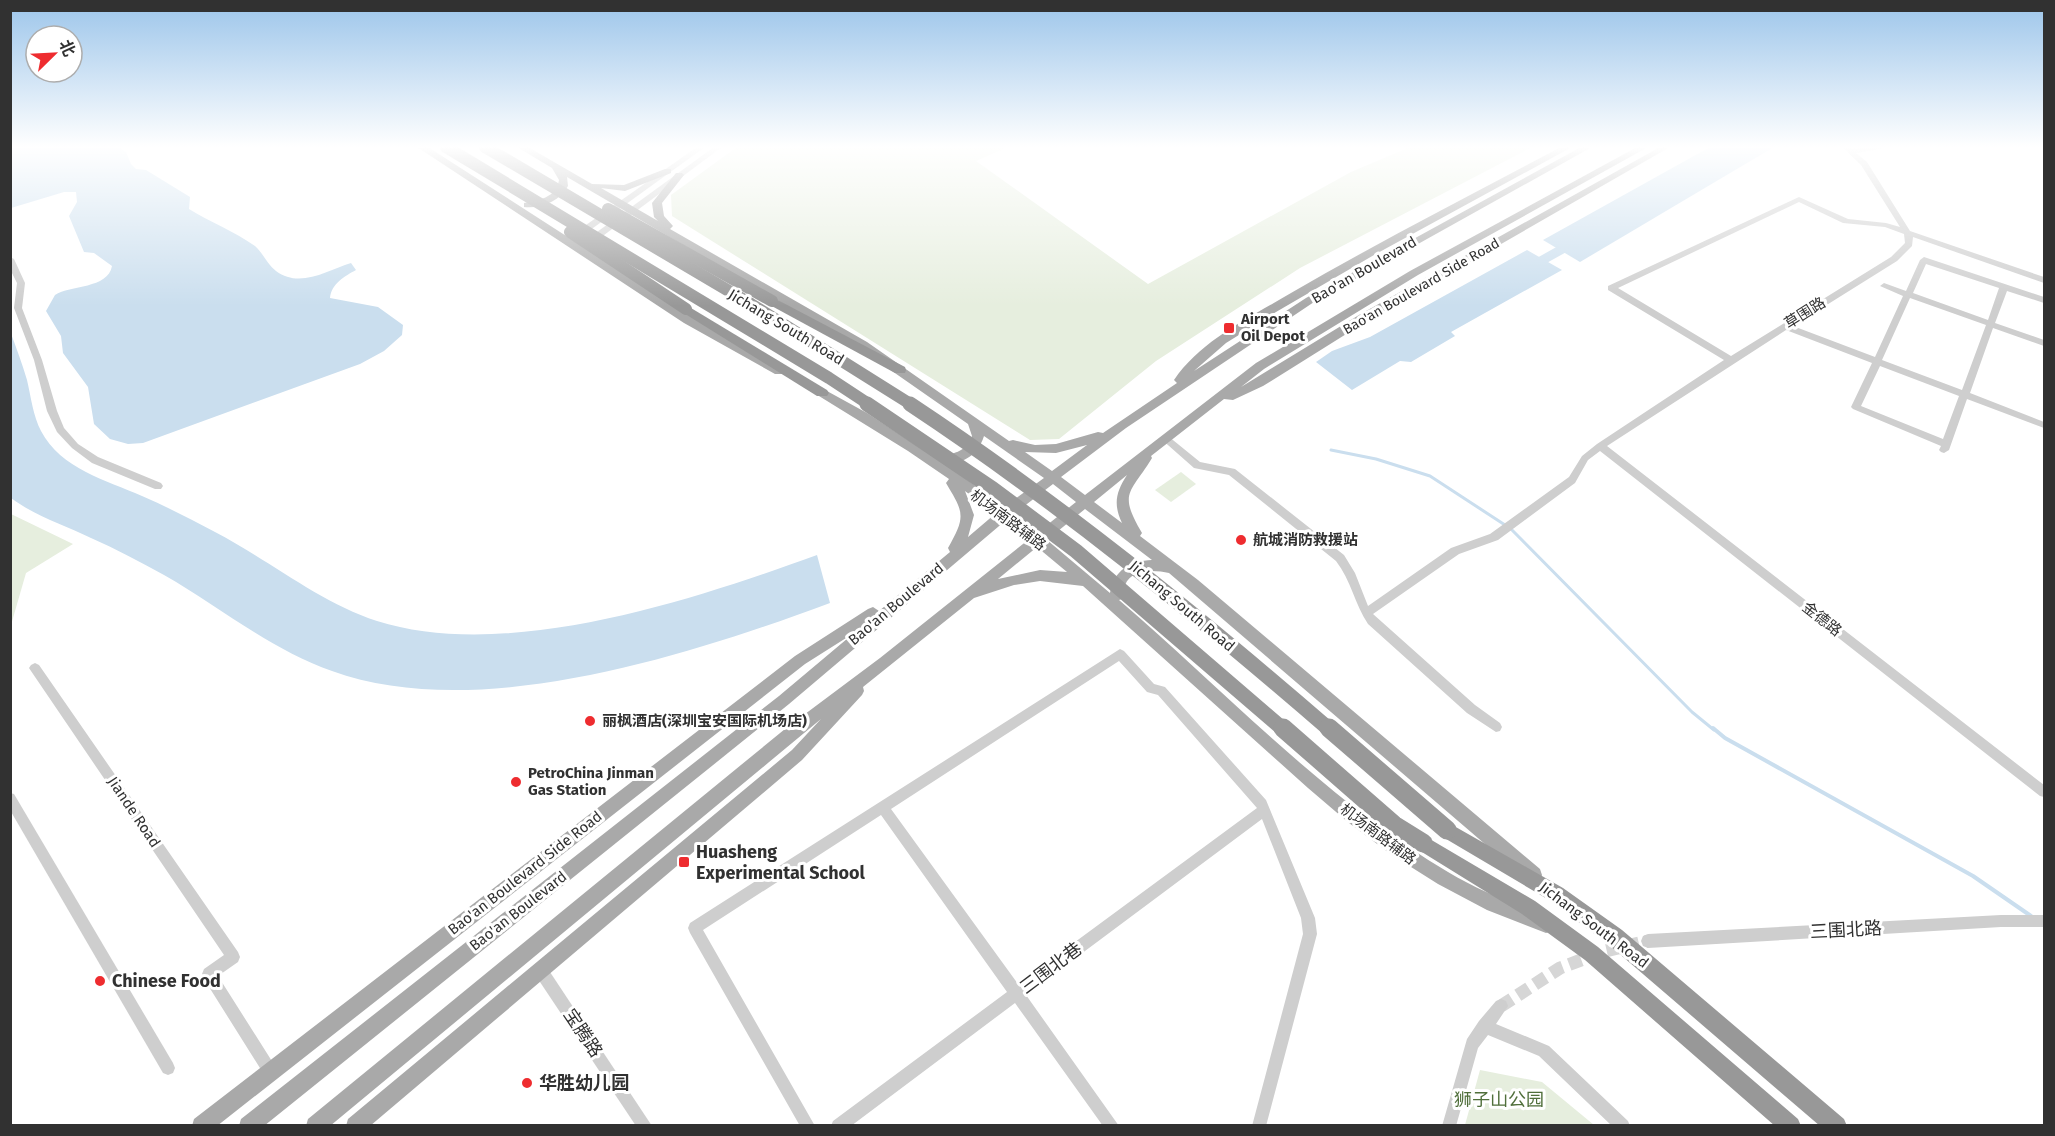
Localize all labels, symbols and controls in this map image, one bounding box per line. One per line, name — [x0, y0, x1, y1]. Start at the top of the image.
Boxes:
north arrow — [24, 24, 84, 84]
text: 北 — [55, 37, 79, 59]
street label: Bao'an Boulevard — [1308, 233, 1420, 307]
street label: Bao'an Boulevard Side Road — [1340, 235, 1503, 338]
street label: Jichang South Road — [725, 285, 847, 369]
street label: 草围路 — [1781, 293, 1829, 333]
place label: Airport Oil Depot — [1240, 310, 1305, 345]
marker: Airport Oil Depot — [1222, 321, 1236, 335]
street label: 机场南路辅路 — [967, 486, 1049, 554]
place label: 航城消防救援站 — [1253, 531, 1358, 549]
marker: 航城消防救援站 — [1234, 533, 1248, 547]
street label: Jichang South Road — [1126, 557, 1238, 655]
street label: Bao'an Boulevard — [845, 559, 947, 649]
street label: 金德路 — [1799, 598, 1845, 640]
place label: 丽枫酒店(深圳宝安国际机场店) — [602, 712, 807, 730]
marker: 丽枫酒店(深圳宝安国际机场店) — [583, 714, 597, 728]
place label: PetroChina Jinman Gas Station — [528, 764, 654, 799]
street label: Jiande Road — [104, 773, 164, 851]
marker: PetroChina Jinman Gas Station — [509, 775, 523, 789]
street label: 机场南路辅路 — [1337, 800, 1419, 868]
street label: Bao'an Boulevard Side Road — [444, 807, 606, 939]
place label: Huasheng Experimental School — [696, 841, 866, 884]
marker: Huasheng Experimental School — [677, 855, 691, 869]
street label: Bao'an Boulevard — [466, 867, 570, 955]
street label: Jichang South Road — [1536, 878, 1652, 972]
street label: 三围北路 — [1809, 917, 1883, 943]
street label: 三围北巷 — [1016, 938, 1086, 998]
place label: Chinese Food — [112, 970, 221, 992]
marker: Chinese Food — [93, 974, 107, 988]
street label: 宝腾路 — [559, 1004, 607, 1062]
place label: 华胜幼儿园 — [539, 1072, 629, 1094]
marker: 华胜幼儿园 — [520, 1076, 534, 1090]
park label: 狮子山公园 — [1454, 1089, 1544, 1111]

